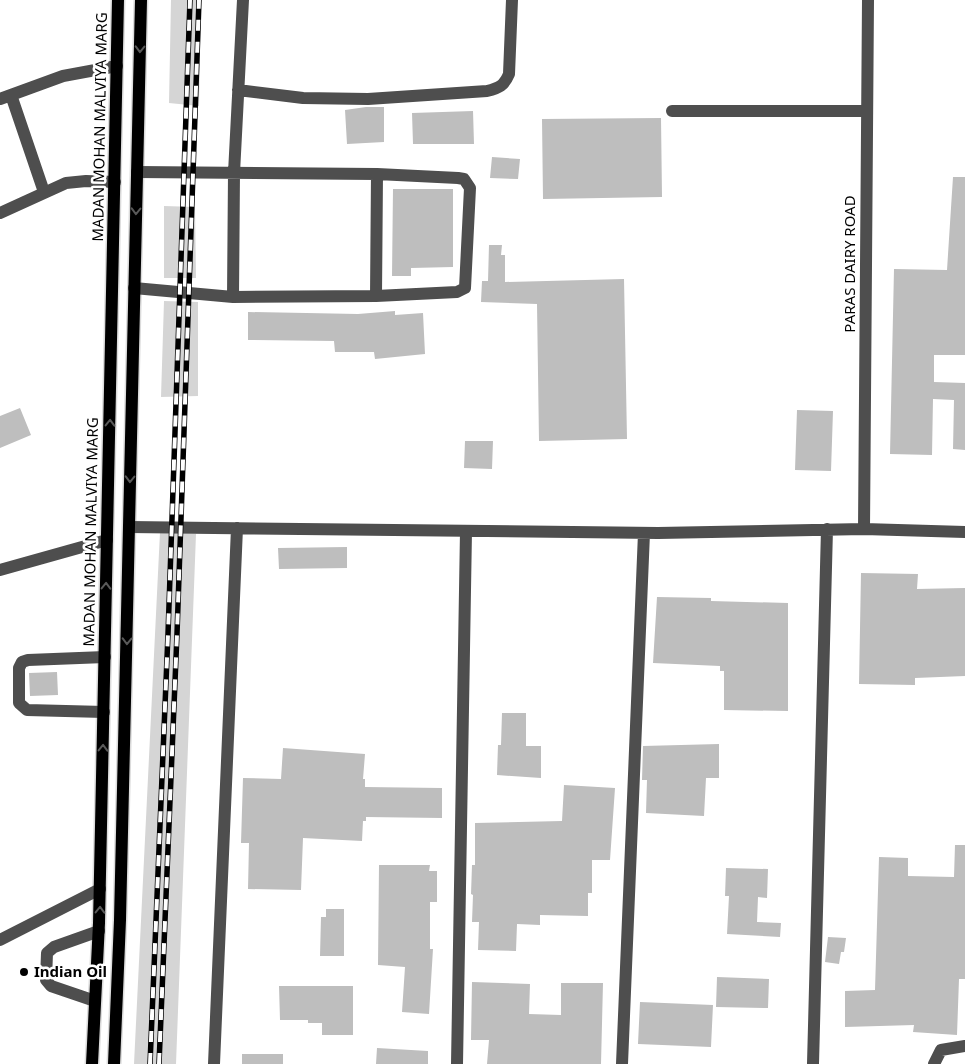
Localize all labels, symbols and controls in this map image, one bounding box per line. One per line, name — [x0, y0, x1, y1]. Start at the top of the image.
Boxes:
street label: MADAN MOHAN MALVIYA MARG — [87, 12, 111, 242]
one-way arrow — [135, 45, 145, 53]
street label: PARAS DAIRY ROAD — [839, 195, 859, 333]
one-way arrow — [131, 208, 141, 215]
street label: MADAN MOHAN MALVIYA MARG — [78, 417, 102, 647]
one-way arrow — [105, 419, 115, 426]
one-way arrow — [125, 475, 135, 483]
one-way arrow — [101, 581, 112, 589]
one-way arrow — [121, 637, 132, 645]
one-way arrow — [98, 744, 108, 752]
one-way arrow — [94, 906, 105, 914]
place label: Indian Oil — [34, 961, 107, 981]
marker: Indian Oil — [18, 966, 30, 978]

